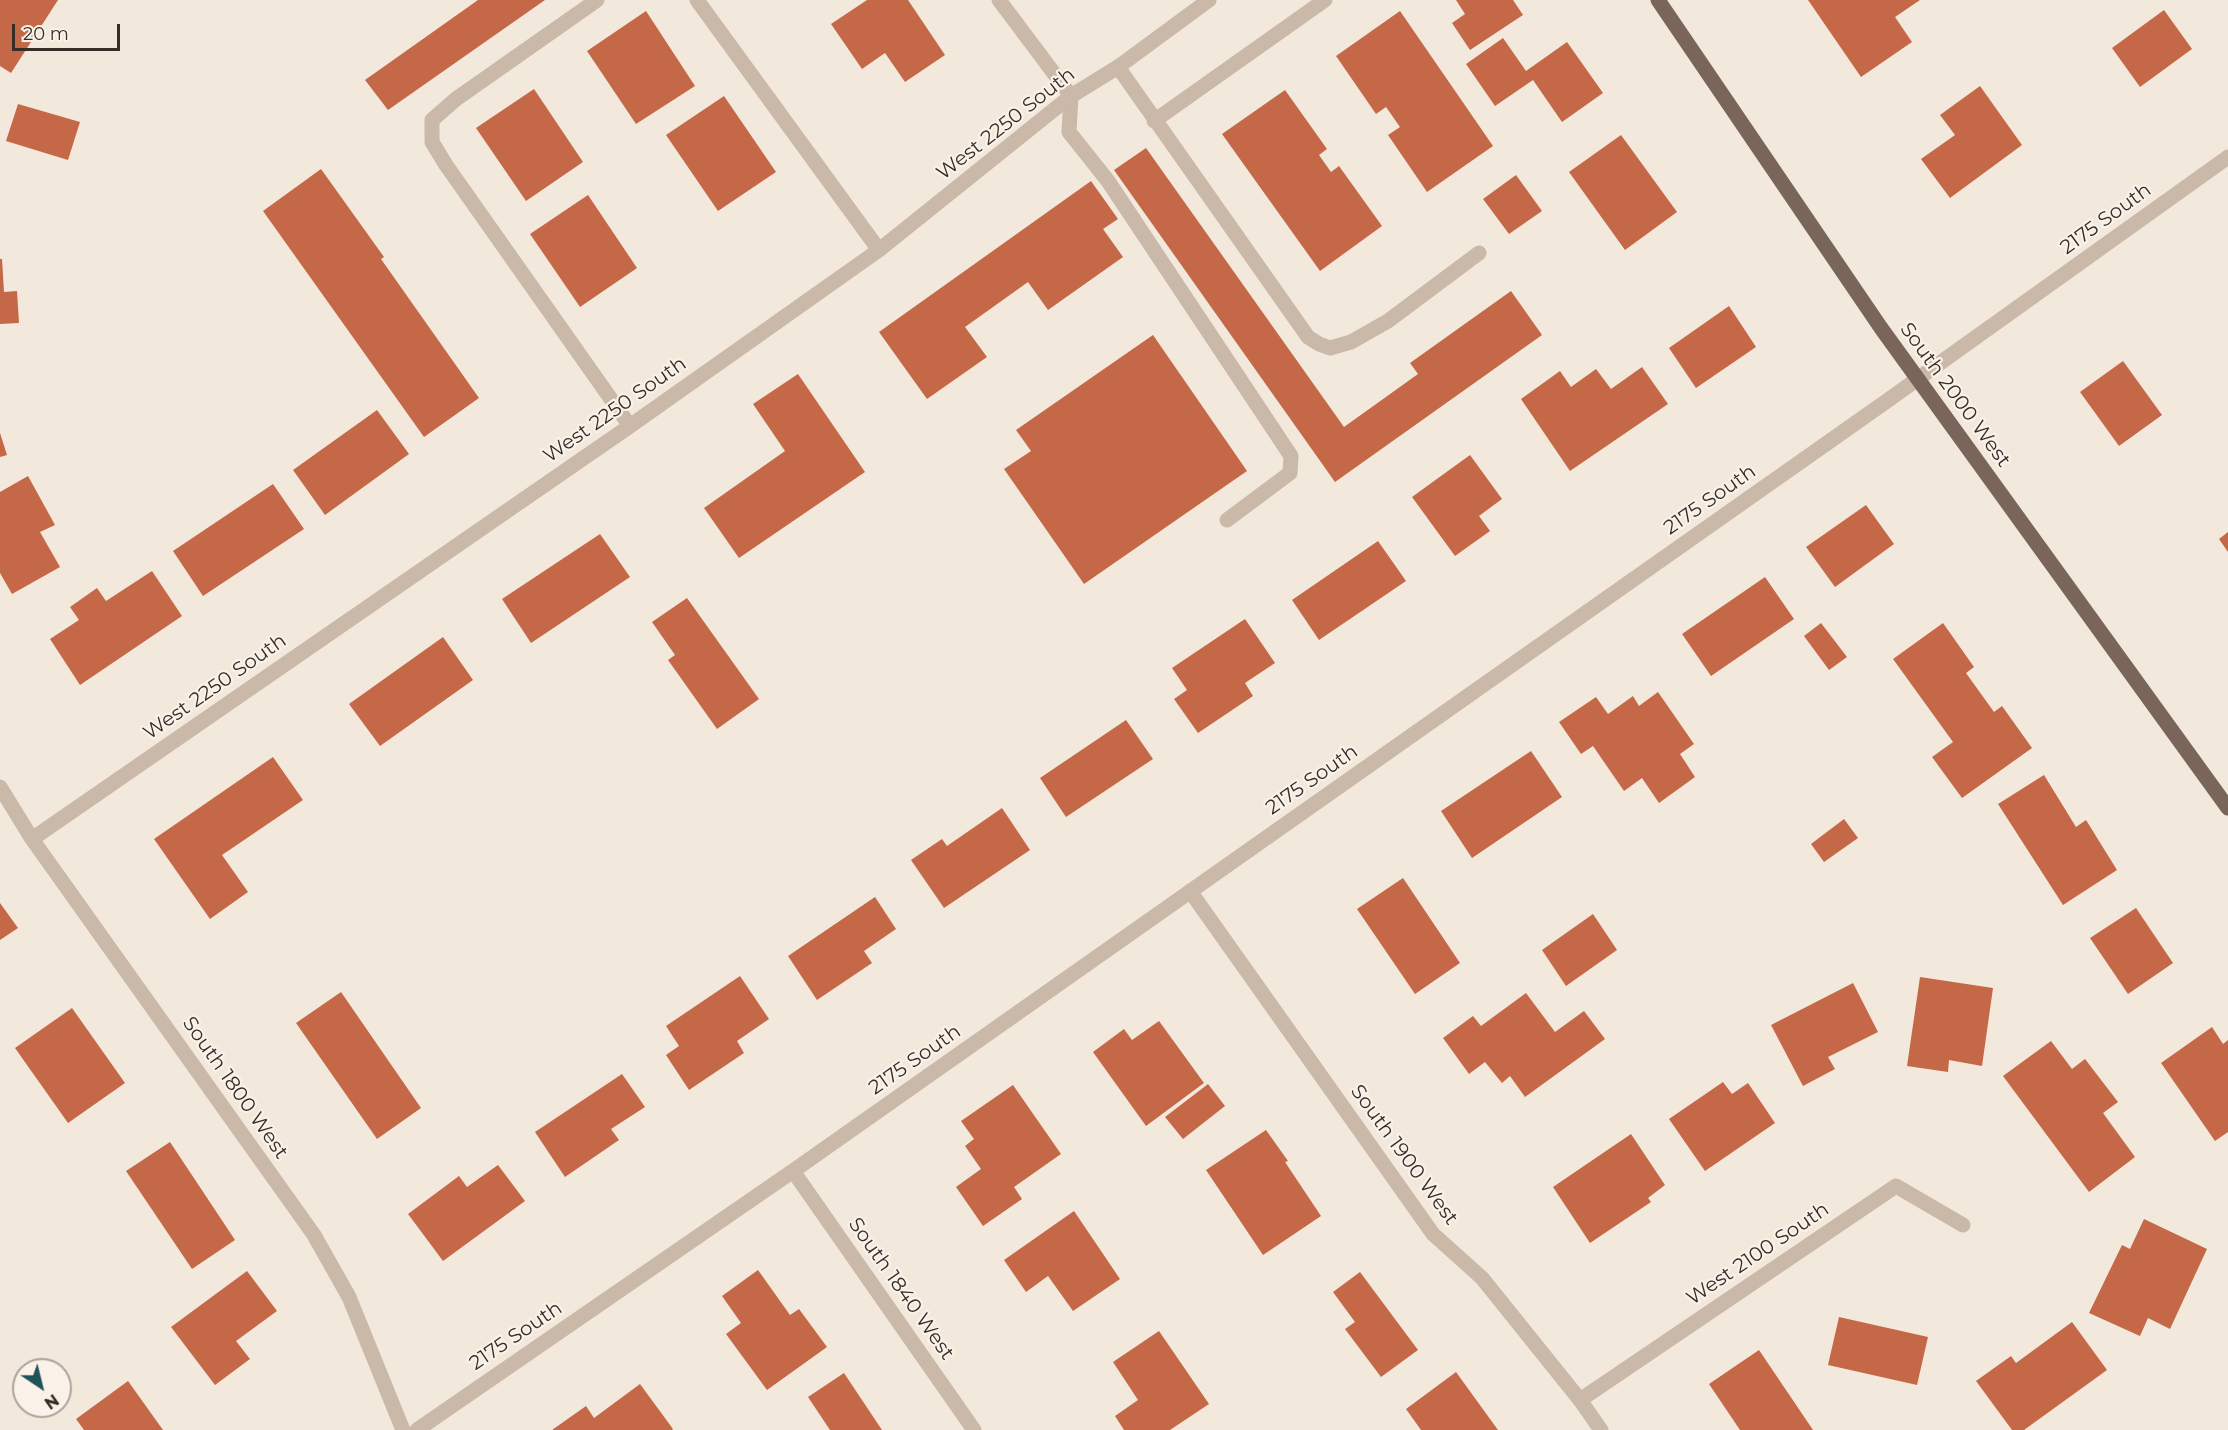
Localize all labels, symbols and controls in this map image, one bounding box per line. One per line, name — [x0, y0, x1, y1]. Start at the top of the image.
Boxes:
scale bar — [15, 12, 123, 50]
text: 20 m — [23, 23, 69, 45]
street label: West 2250 South — [932, 63, 1080, 185]
street label: 2175 South — [2056, 178, 2156, 260]
street label: South 2000 West — [1895, 318, 2015, 472]
street label: West 2250 South — [539, 352, 691, 468]
street label: 2175 South — [1660, 460, 1760, 540]
street label: West 2250 South — [139, 629, 291, 745]
street label: 2175 South — [1262, 740, 1362, 820]
street label: South 1800 West — [177, 1012, 293, 1164]
street label: 2175 South — [865, 1020, 965, 1100]
street label: South 1900 West — [1345, 1080, 1463, 1230]
street label: West 2100 South — [1682, 1197, 1834, 1311]
street label: South 1840 West — [843, 1213, 959, 1365]
street label: 2175 South — [465, 1296, 567, 1376]
north arrow — [12, 1358, 72, 1418]
text: N — [41, 1390, 62, 1413]

